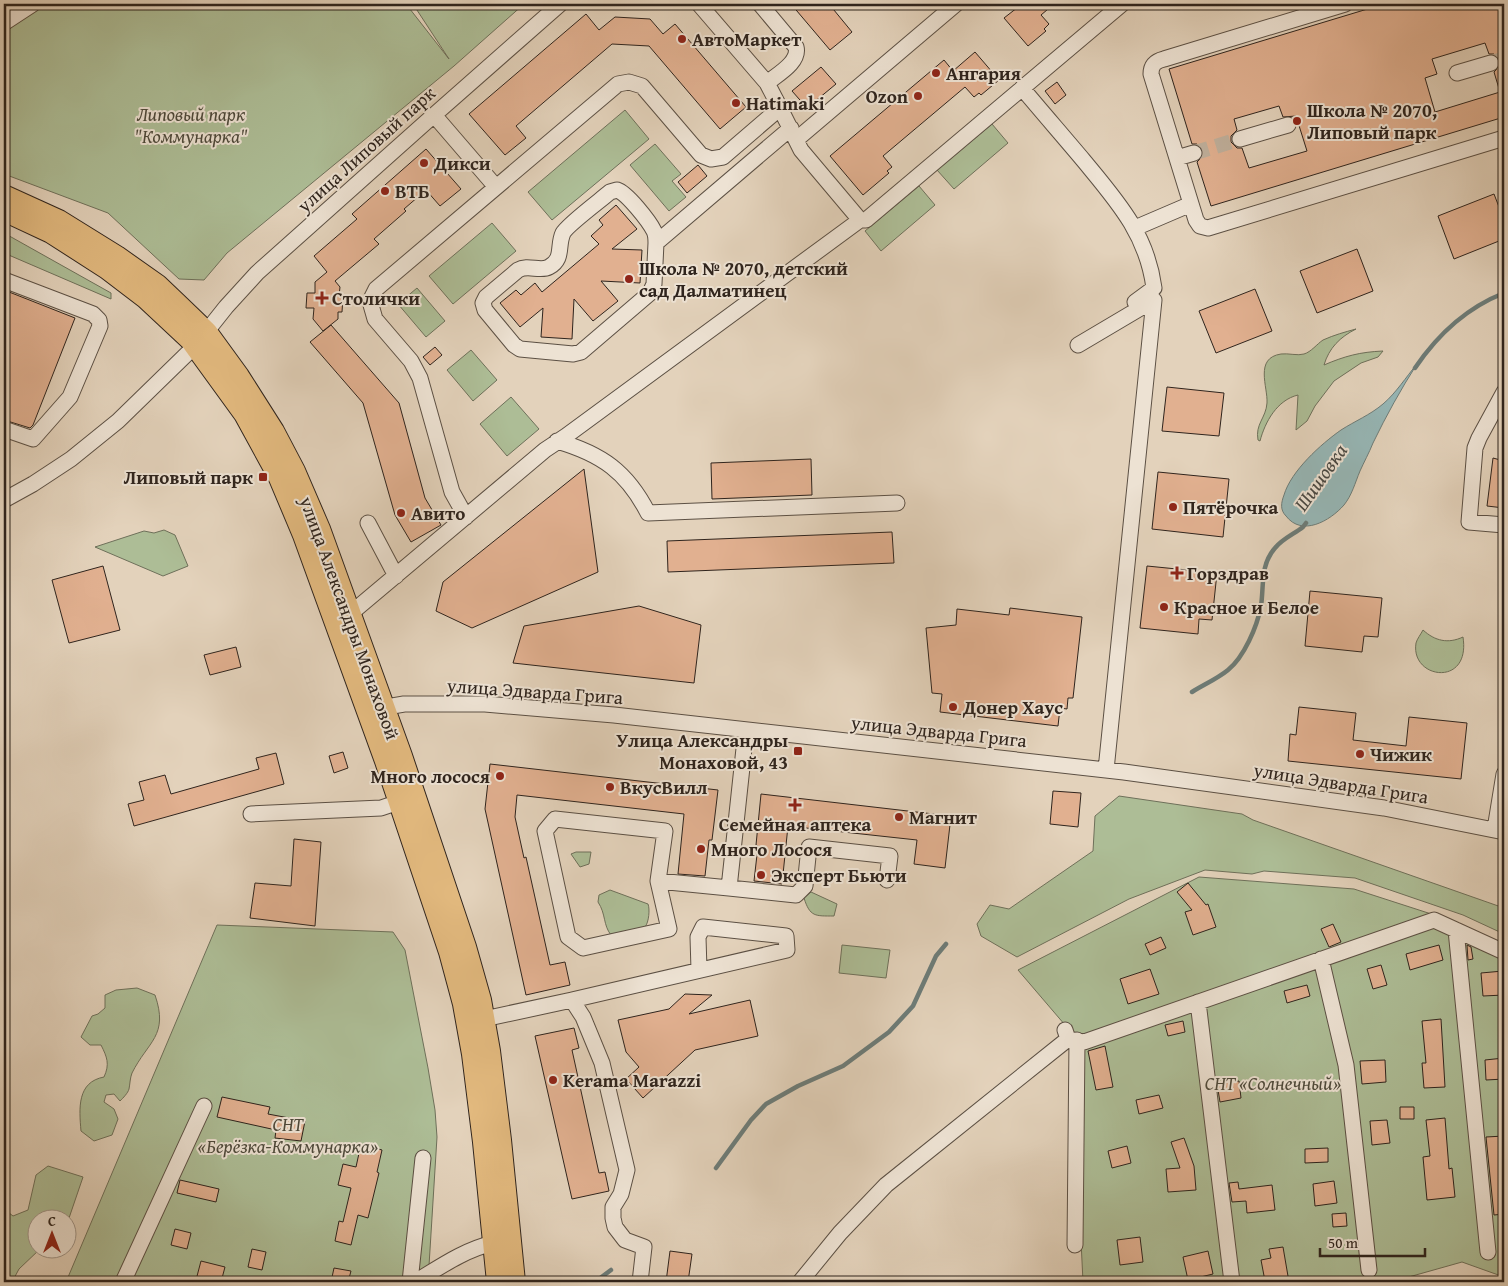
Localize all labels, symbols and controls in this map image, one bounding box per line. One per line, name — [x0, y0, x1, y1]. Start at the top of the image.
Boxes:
place label: АвтоМаркет — [692, 25, 802, 53]
marker: АвтоМаркет — [676, 33, 688, 45]
place label: Ангария — [946, 59, 1021, 87]
marker: Ангария — [930, 67, 942, 79]
street label: улица Липовый парк — [290, 79, 441, 219]
place label: Ozon — [866, 82, 909, 110]
place label: Hatimaki — [746, 89, 825, 117]
marker: Ozon — [912, 90, 924, 102]
place label: Школа № 2070, Липовый парк — [1307, 96, 1437, 146]
marker: Hatimaki — [730, 97, 742, 109]
park label: Липовый парк "Коммунарка" — [134, 100, 248, 150]
marker: Школа № 2070, Липовый парк — [1291, 115, 1303, 127]
place label: Дикси — [433, 149, 491, 177]
marker: Дикси — [418, 157, 430, 169]
place label: ВТБ — [395, 177, 430, 205]
marker: ВТБ — [379, 185, 391, 197]
place label: Школа № 2070, детский сад Далматинец — [639, 254, 848, 304]
marker: Школа № 2070, детский сад Далматинец — [623, 273, 635, 285]
place label: Столички — [332, 284, 420, 312]
marker: Столички — [316, 292, 328, 304]
water label: Шишовка — [1286, 437, 1354, 516]
place label: Липовый парк — [123, 463, 253, 491]
marker: Липовый парк — [257, 471, 269, 483]
street label: улица Александры Монаховой — [293, 491, 407, 744]
place label: Пятёрочка — [1183, 493, 1279, 521]
place label: Авито — [411, 499, 465, 527]
marker: Пятёрочка — [1167, 501, 1179, 513]
marker: Авито — [395, 507, 407, 519]
place label: Горздрав — [1187, 559, 1269, 587]
marker: Горздрав — [1171, 567, 1183, 579]
place label: Красное и Белое — [1174, 593, 1319, 621]
marker: Красное и Белое — [1158, 601, 1170, 613]
street label: улица Эдварда Грига — [445, 671, 624, 711]
place label: Донер Хаус — [962, 693, 1063, 721]
marker: Донер Хаус — [947, 701, 959, 713]
street label: улица Эдварда Грига — [849, 708, 1028, 754]
place label: Улица Александры Монаховой, 43 — [616, 726, 788, 776]
place label: Чижик — [1370, 740, 1432, 768]
marker: Улица Александры Монаховой, 43 — [792, 745, 804, 757]
marker: Чижик — [1354, 748, 1366, 760]
street label: улица Эдварда Грига — [1251, 755, 1430, 811]
place label: Много лосося — [370, 762, 490, 790]
marker: Много лосося — [494, 770, 506, 782]
place label: ВкусВилл — [620, 773, 707, 801]
marker: ВкусВилл — [604, 781, 616, 793]
marker: Семейная аптека — [789, 799, 801, 811]
place label: Магнит — [909, 803, 978, 831]
place label: Семейная аптека — [719, 810, 872, 838]
marker: Магнит — [893, 811, 905, 823]
place label: Много Лосося — [711, 835, 832, 863]
marker: Много Лосося — [695, 843, 707, 855]
place label: Эксперт Бьюти — [771, 861, 907, 889]
marker: Эксперт Бьюти — [755, 869, 767, 881]
place label: Kerama Marazzi — [563, 1066, 701, 1094]
park label: СНТ «Солнечный» — [1205, 1069, 1341, 1097]
marker: Kerama Marazzi — [547, 1074, 559, 1086]
park label: СНТ «Берёзка-Коммунарка» — [198, 1110, 378, 1160]
north arrow — [28, 1208, 78, 1258]
text: С — [48, 1211, 56, 1231]
scale bar — [1320, 1226, 1426, 1258]
text: 50 m — [1328, 1232, 1359, 1253]

